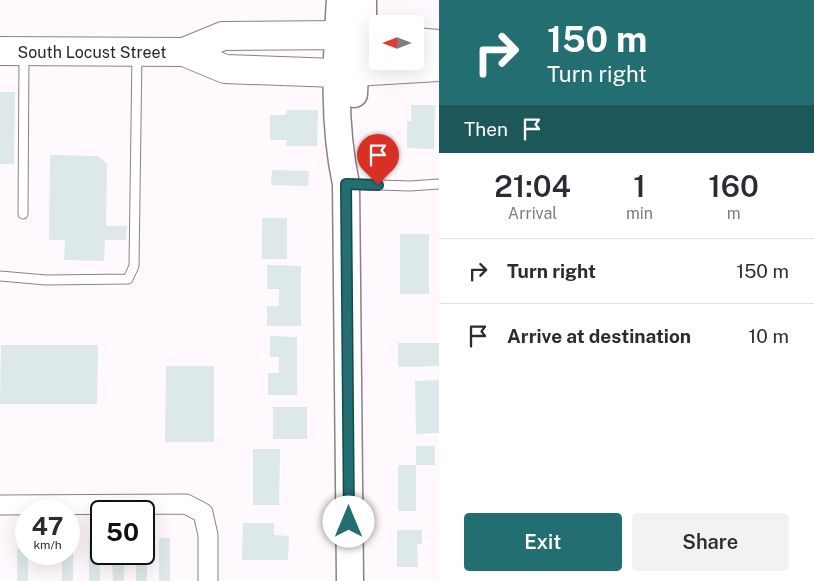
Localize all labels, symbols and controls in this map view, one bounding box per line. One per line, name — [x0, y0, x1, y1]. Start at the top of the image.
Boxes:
north arrow — [369, 15, 424, 70]
map controls — [369, 15, 424, 70]
text: 150 m — [547, 19, 647, 60]
icon: right — [464, 20, 529, 85]
street label: South Locust Street — [17, 43, 167, 62]
text: Turn right — [547, 61, 647, 87]
icon: arrive — [518, 115, 546, 143]
text: Then — [464, 118, 508, 140]
pin — [357, 134, 399, 185]
icon: arrive — [364, 141, 392, 169]
text: 21:04 — [494, 168, 571, 204]
text: 1 — [633, 168, 646, 204]
text: 160 — [708, 168, 759, 204]
text: Arrival — [508, 204, 557, 223]
text: min — [626, 204, 653, 223]
text: m — [727, 204, 740, 223]
icon: right — [464, 257, 492, 285]
text: Turn right — [507, 260, 596, 282]
text: 150 m — [736, 260, 789, 282]
icon: arrive — [464, 322, 492, 350]
text: Arrive at destination — [507, 325, 691, 347]
text: 10 m — [749, 325, 789, 347]
position arrow — [322, 495, 374, 547]
speed limit sign: 50 — [90, 500, 155, 565]
text: 47 — [31, 511, 64, 541]
button: Exit — [464, 513, 622, 571]
button: Share — [632, 513, 789, 571]
text: km/h — [33, 538, 62, 552]

